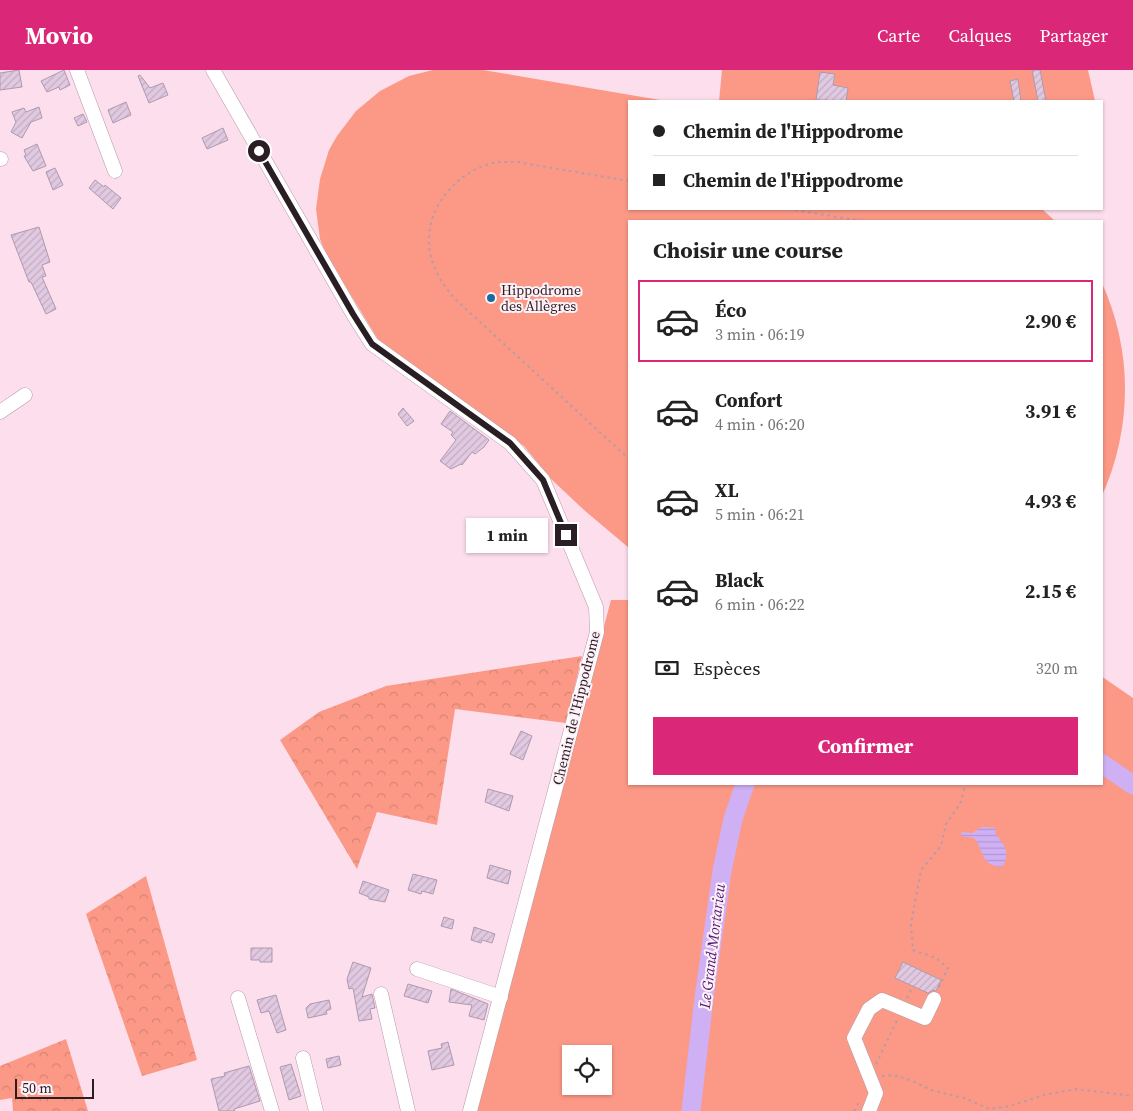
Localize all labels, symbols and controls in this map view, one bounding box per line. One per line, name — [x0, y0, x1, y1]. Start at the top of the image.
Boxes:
text: Movio — [25, 19, 93, 52]
text: Carte — [877, 23, 920, 48]
text: Calques — [948, 23, 1012, 48]
text: Partager — [1040, 23, 1108, 48]
text: Chemin de l'Hippodrome — [683, 118, 903, 144]
route start — [248, 140, 270, 162]
text: Chemin de l'Hippodrome — [683, 167, 903, 193]
text: Choisir une course — [653, 235, 843, 265]
place label: Hippodrome des Allègres — [501, 280, 581, 316]
marker: Hippodrome des Allègres — [485, 292, 497, 304]
text: Éco — [715, 297, 747, 323]
icon: car — [655, 299, 700, 344]
text: 2.90 € — [1025, 308, 1076, 334]
text: 3 min · 06:19 — [715, 323, 805, 345]
text: Confort — [715, 387, 782, 413]
icon: car — [655, 389, 700, 434]
text: 3.91 € — [1025, 398, 1076, 424]
text: 4 min · 06:20 — [715, 413, 805, 435]
text: XL — [715, 477, 738, 503]
icon: car — [655, 479, 700, 524]
text: 4.93 € — [1025, 488, 1076, 514]
text: 5 min · 06:21 — [715, 503, 805, 525]
callout: 1 min — [466, 518, 548, 552]
text: 1 min — [486, 524, 528, 546]
route end — [555, 524, 577, 546]
text: Black — [715, 567, 764, 593]
icon: car — [655, 569, 700, 614]
text: 2.15 € — [1025, 578, 1076, 604]
text: 6 min · 06:22 — [715, 593, 805, 615]
street label: Chemin de l'Hippodrome — [547, 629, 605, 787]
icon: cash — [653, 654, 681, 682]
text: Espèces — [693, 655, 761, 681]
text: 320 m — [1036, 657, 1078, 679]
button: Confirmer — [653, 717, 1078, 775]
water label: Le Grand Mortarieu — [694, 882, 730, 1011]
map controls — [562, 1045, 612, 1095]
button: locate — [562, 1045, 612, 1095]
scale bar — [15, 1076, 94, 1099]
text: 50 m — [22, 1078, 52, 1098]

